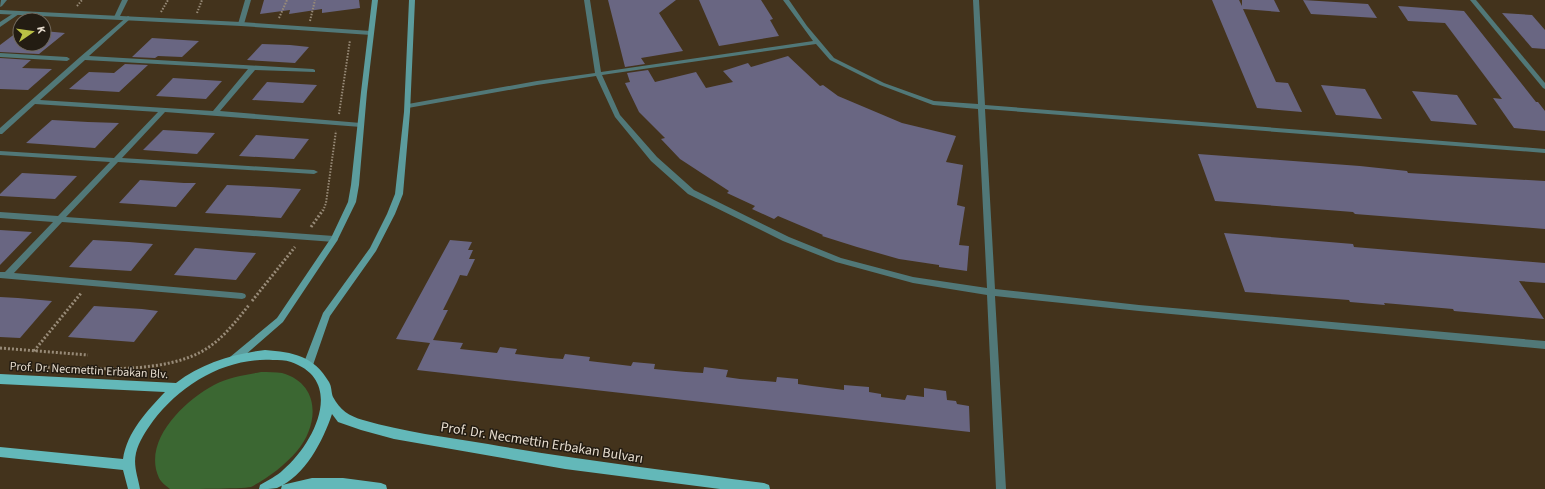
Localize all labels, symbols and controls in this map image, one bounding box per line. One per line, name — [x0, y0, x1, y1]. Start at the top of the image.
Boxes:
north arrow — [12, 12, 52, 52]
text: K — [33, 25, 49, 35]
street label: Prof. Dr. Necmettin Erbakan Blv. — [9, 358, 169, 383]
street label: Prof. Dr. Necmettin Erbakan Bulvarı — [439, 417, 645, 469]

